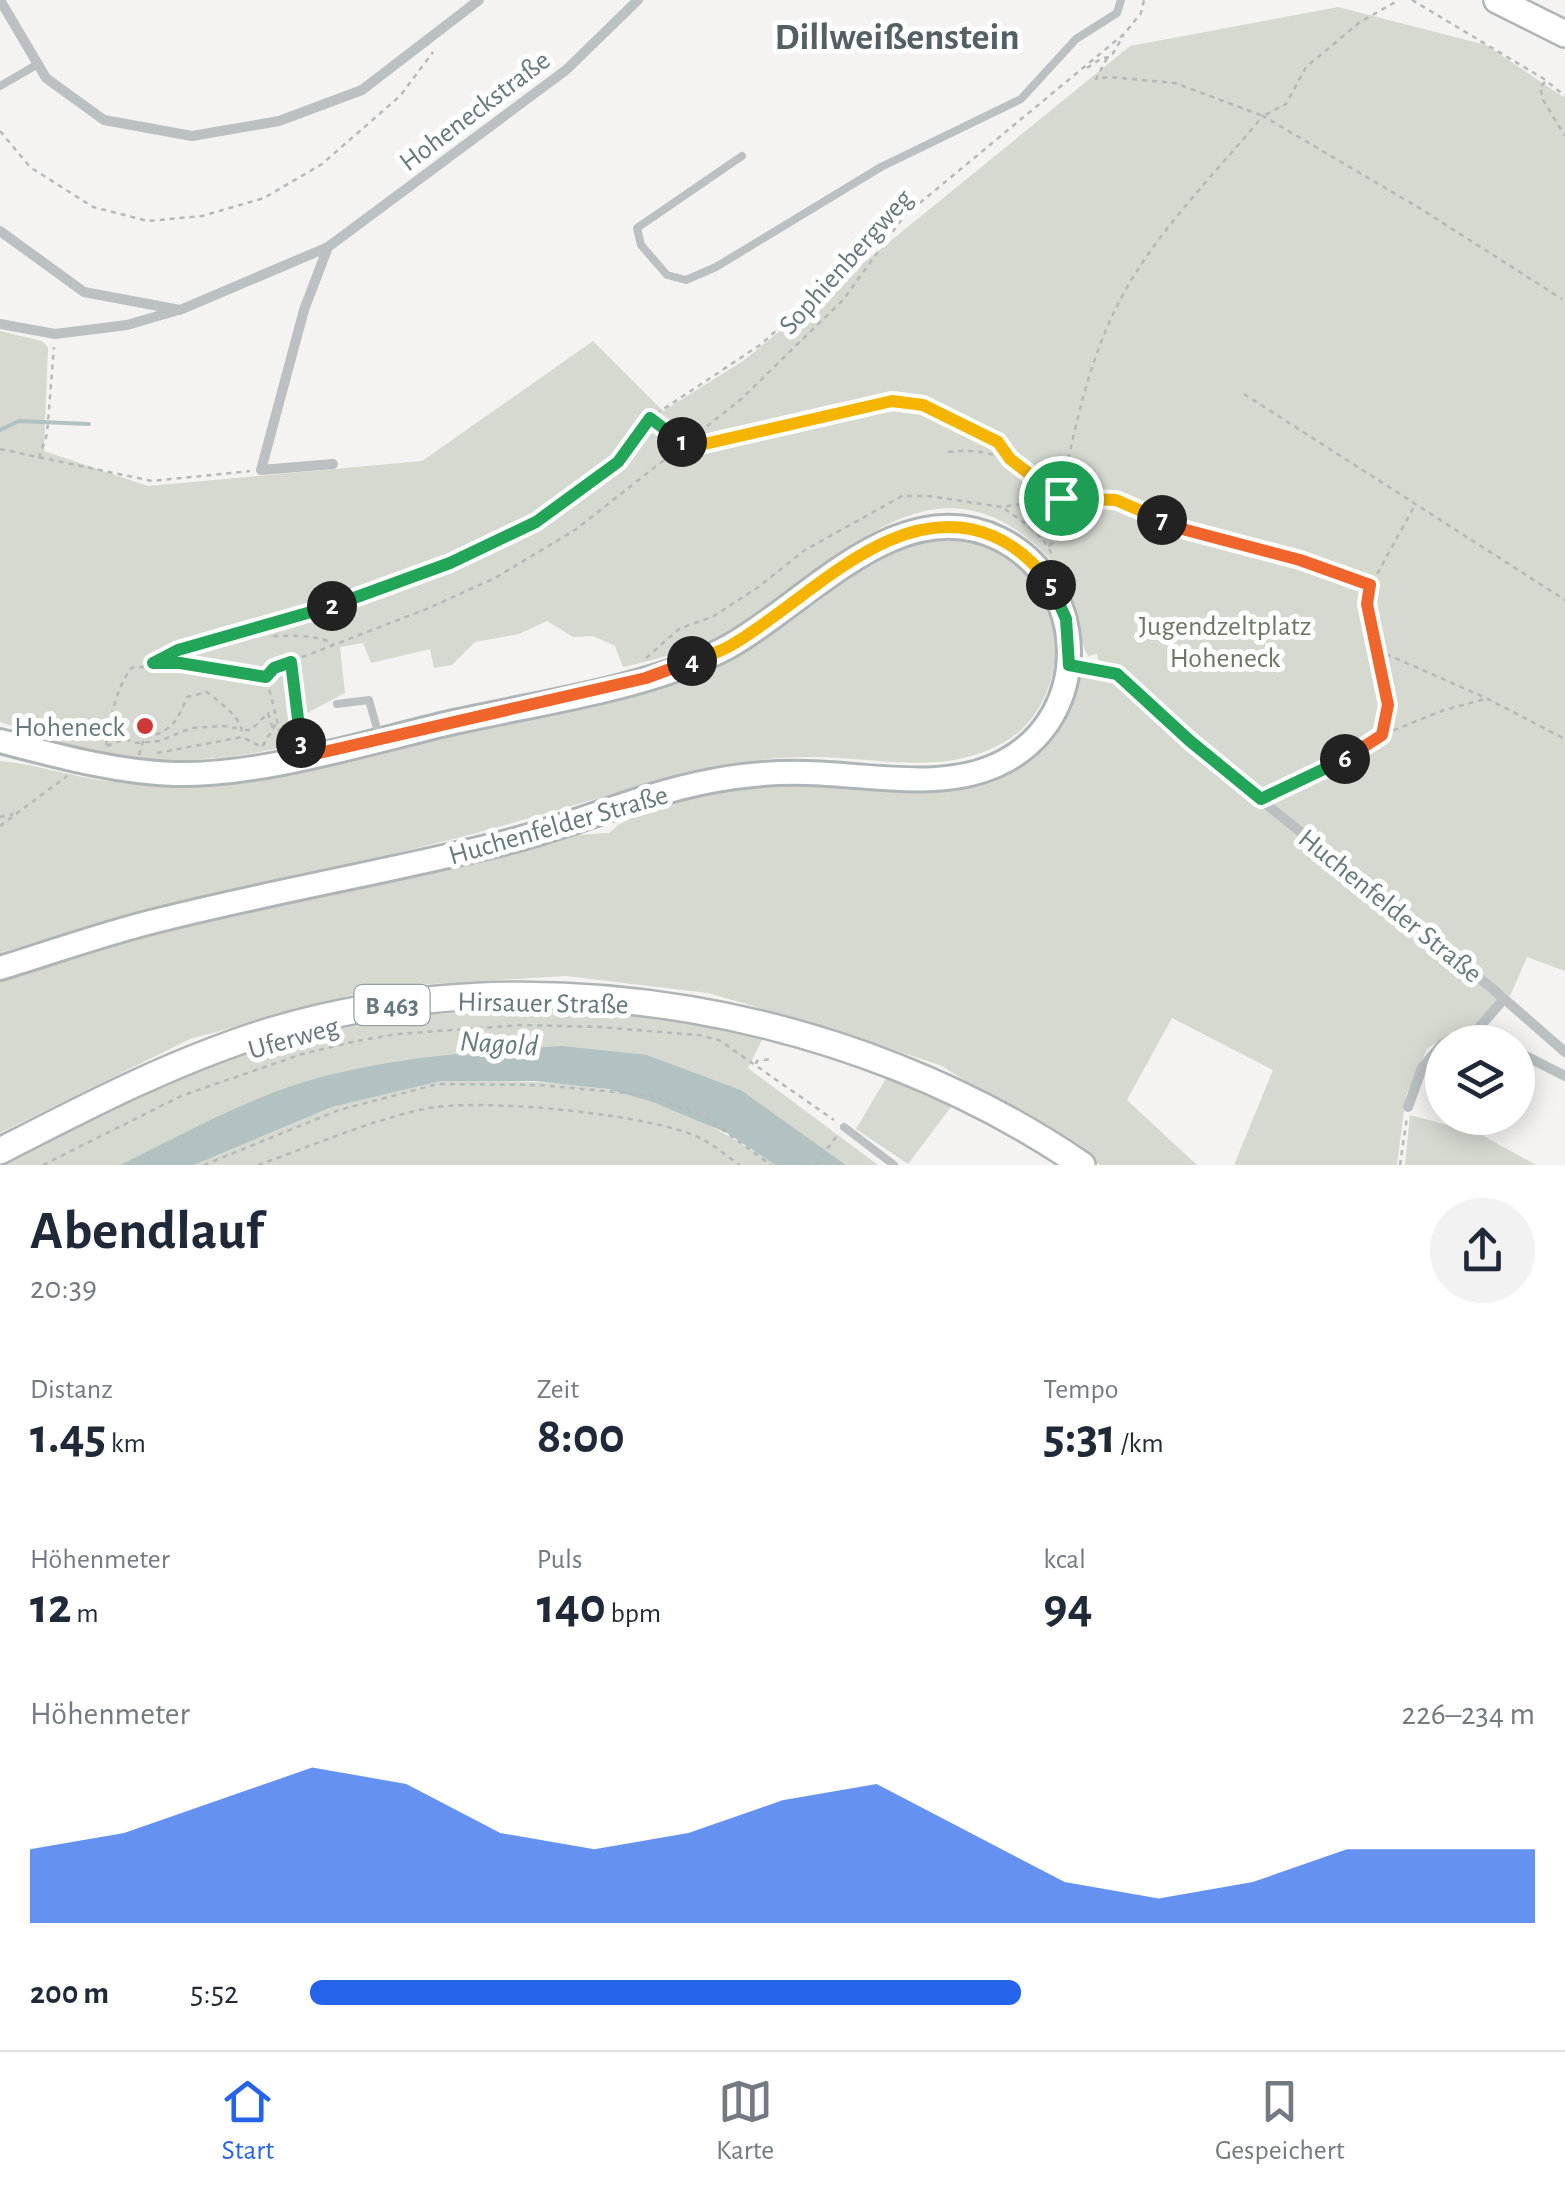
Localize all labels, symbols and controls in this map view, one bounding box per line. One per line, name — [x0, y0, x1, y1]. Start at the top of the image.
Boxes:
district label: Dillweißenstein — [775, 19, 1020, 57]
street label: Hoheneckstraße — [395, 46, 556, 177]
street label: Sophienbergweg — [774, 184, 919, 340]
pin: 1 — [657, 417, 707, 467]
text: 1 — [677, 428, 687, 456]
pin — [1019, 456, 1104, 541]
icon: arrive — [1034, 471, 1089, 526]
pin: 7 — [1137, 495, 1187, 545]
text: 7 — [1156, 506, 1168, 534]
pin: 5 — [1026, 560, 1076, 610]
text: 5 — [1045, 571, 1057, 599]
pin: 2 — [307, 581, 357, 631]
text: 2 — [325, 592, 339, 620]
park label: Jugendzeltplatz Hoheneck — [1139, 613, 1311, 673]
pin: 4 — [667, 636, 717, 686]
text: 4 — [685, 647, 699, 675]
place label: Hoheneck — [14, 714, 125, 742]
marker: Hoheneck — [134, 715, 156, 737]
pin: 3 — [276, 718, 326, 768]
text: 3 — [295, 729, 307, 757]
pin: 6 — [1320, 734, 1370, 784]
text: 6 — [1338, 745, 1352, 773]
street label: Huchenfelder Straße — [446, 781, 671, 871]
street label: Huchenfelder Straße — [1293, 824, 1487, 989]
road number: B 463 — [354, 985, 430, 1025]
street label: Hirsauer Straße — [457, 989, 629, 1019]
street label: Uferweg — [245, 1013, 342, 1065]
map controls — [1425, 1025, 1535, 1135]
button: layers — [1425, 1025, 1535, 1135]
water label: Nagold — [459, 1026, 539, 1062]
button: share — [1430, 1198, 1535, 1303]
text: Abendlauf — [30, 1204, 263, 1259]
text: 20:39 — [30, 1272, 97, 1304]
text: Distanz — [30, 1376, 113, 1404]
text: Zeit — [537, 1376, 579, 1404]
text: Tempo — [1043, 1376, 1119, 1404]
text: 1.45 — [30, 1412, 106, 1462]
text: 8:00 — [537, 1412, 625, 1462]
text: 5:31 — [1043, 1412, 1116, 1462]
text: km — [106, 1430, 146, 1458]
text: /km — [1116, 1430, 1164, 1458]
text: Höhenmeter — [30, 1546, 170, 1574]
text: Puls — [537, 1546, 582, 1574]
text: kcal — [1043, 1546, 1086, 1574]
text: 12 — [30, 1582, 72, 1632]
text: 140 — [537, 1582, 606, 1632]
text: 94 — [1043, 1582, 1093, 1632]
text: m — [72, 1600, 99, 1628]
text: bpm — [606, 1600, 661, 1628]
text: Höhenmeter — [30, 1698, 190, 1730]
text: 226–234 m — [1402, 1698, 1535, 1730]
text: 200 m — [30, 1977, 109, 2009]
text: 5:52 — [190, 1977, 239, 2009]
tab: Start — [220, 2074, 275, 2168]
tab: Karte — [716, 2074, 774, 2168]
tab: Gespeichert — [1215, 2074, 1345, 2168]

